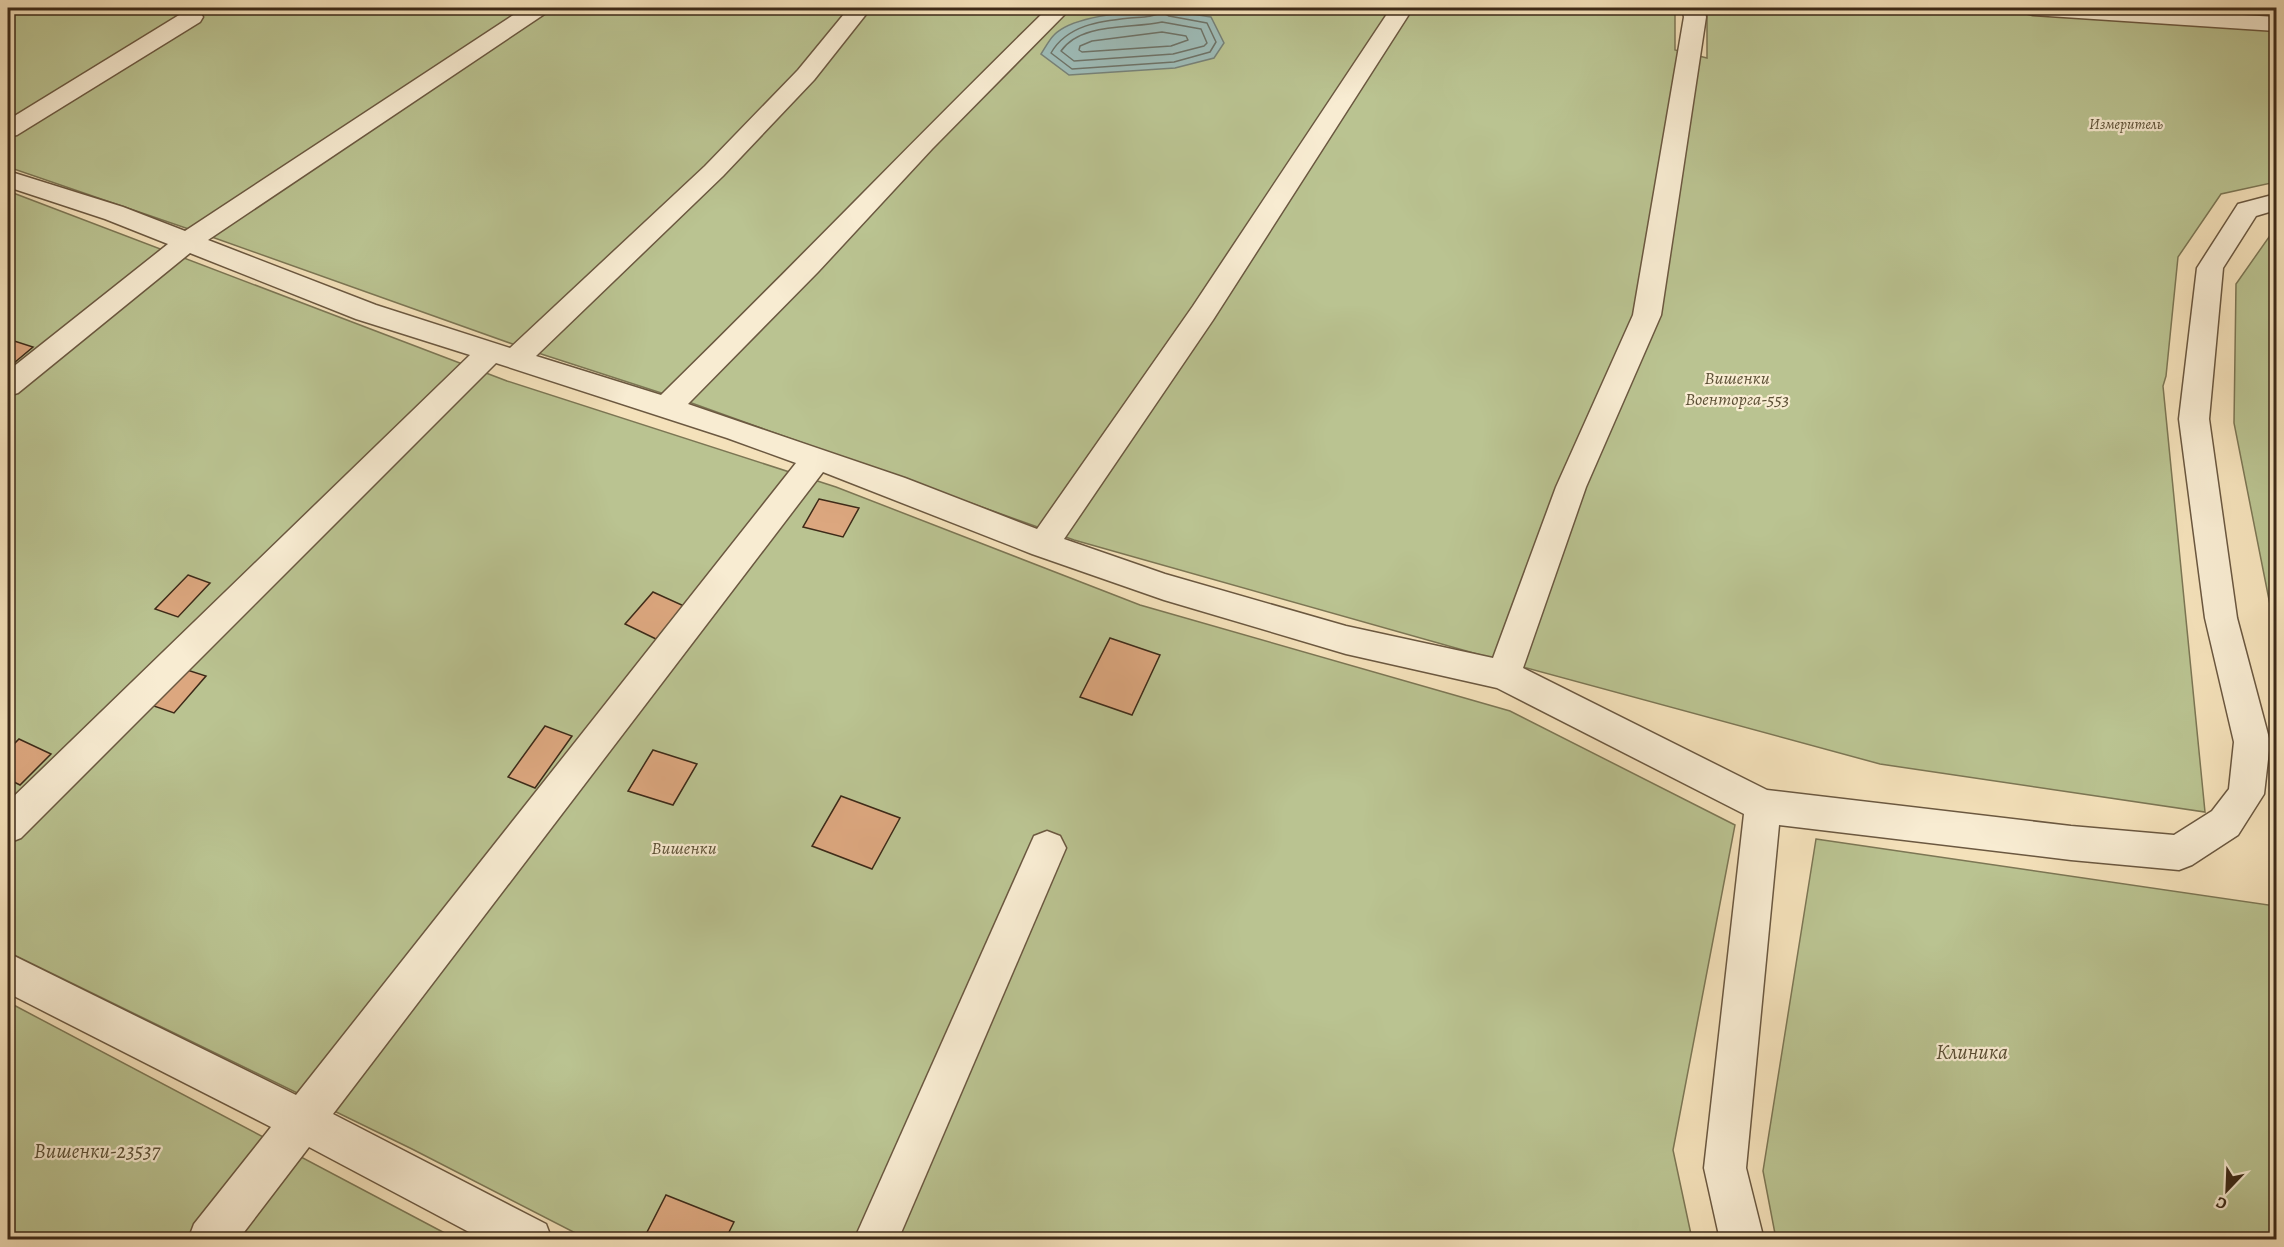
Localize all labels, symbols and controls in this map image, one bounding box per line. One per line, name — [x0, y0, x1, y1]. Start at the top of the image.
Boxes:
park label: Измеритель — [2089, 114, 2163, 134]
park label: Вишенки Военторга-553 — [1685, 366, 1789, 411]
park label: Вишенки — [651, 836, 717, 860]
park label: Клиника — [1936, 1038, 2008, 1066]
park label: Вишенки-23537 — [34, 1137, 162, 1165]
north arrow — [2197, 1160, 2257, 1220]
text: С — [2213, 1191, 2230, 1215]

